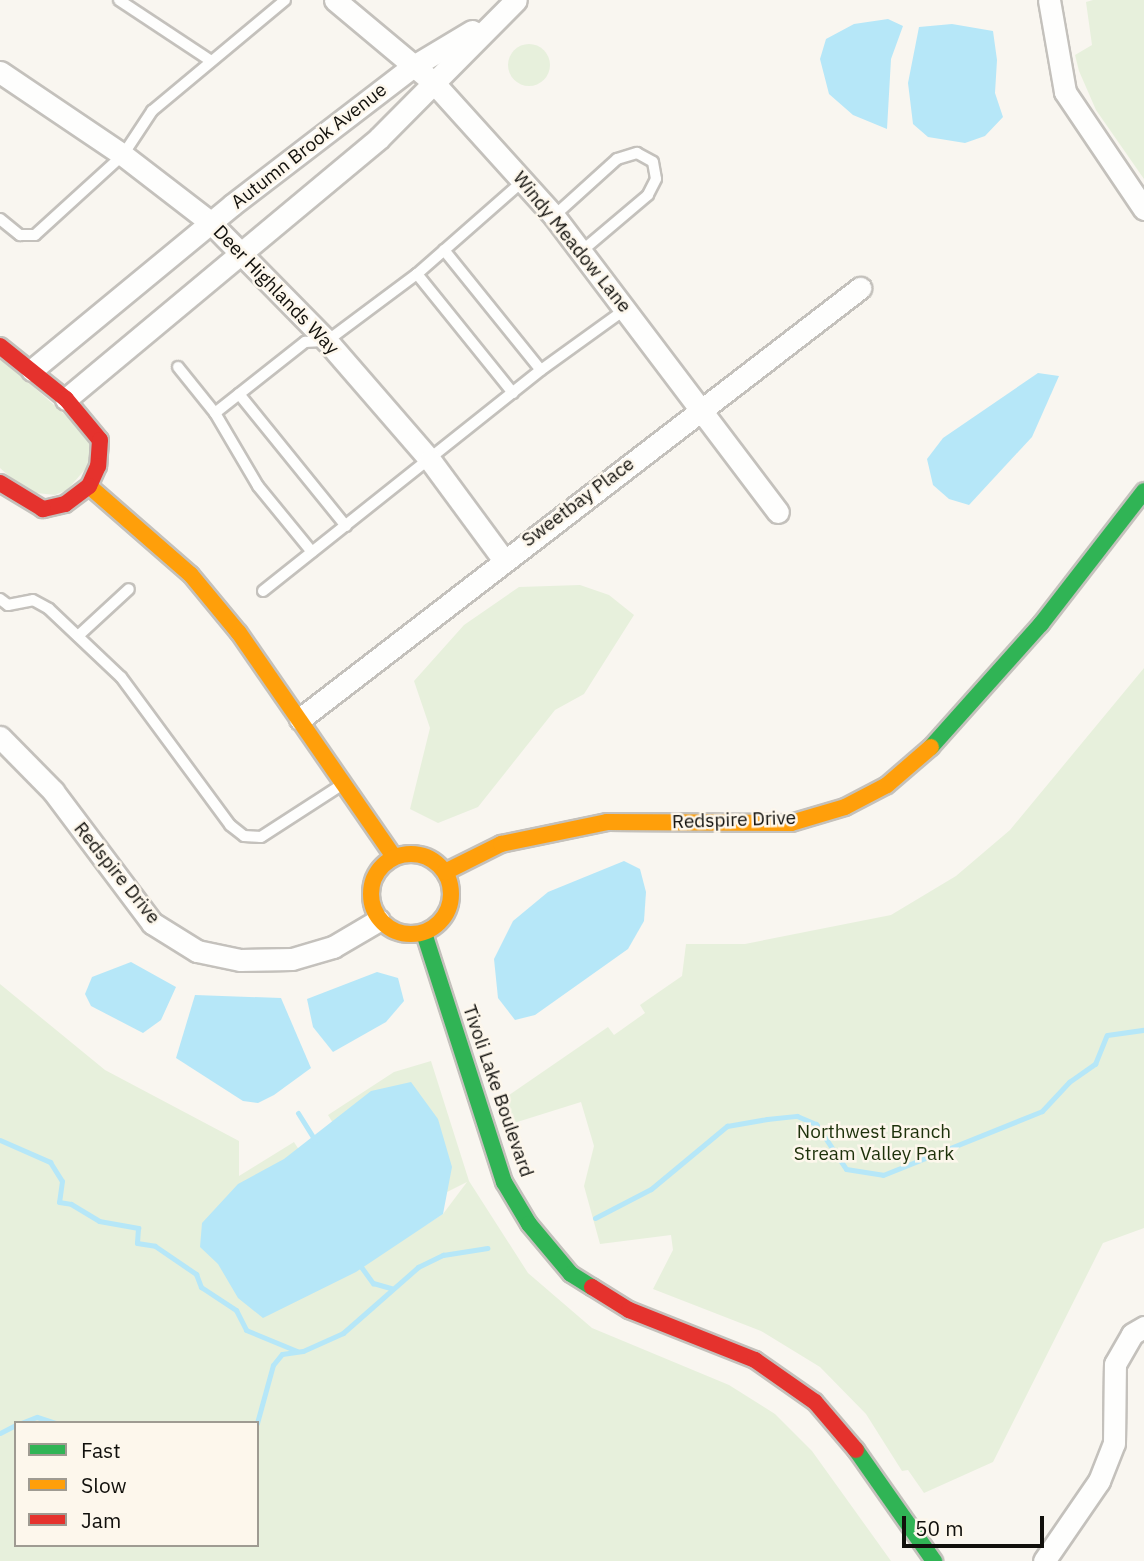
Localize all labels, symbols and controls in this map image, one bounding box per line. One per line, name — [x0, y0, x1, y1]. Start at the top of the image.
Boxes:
street label: Autumn Brook Avenue — [227, 78, 391, 214]
street label: Windy Meadow Lane — [508, 167, 636, 317]
street label: Deer Highlands Way — [208, 221, 344, 359]
street label: Sweetbay Place — [517, 452, 639, 552]
street label: Redspire Drive — [672, 806, 796, 834]
street label: Redspire Drive — [69, 818, 165, 928]
street label: Tivoli Lake Boulevard — [458, 1002, 538, 1180]
park label: Northwest Branch Stream Valley Park — [794, 1121, 954, 1165]
legend — [14, 1421, 259, 1547]
text: Fast — [81, 1436, 121, 1464]
text: Slow — [81, 1471, 127, 1499]
scale bar — [906, 1502, 1048, 1546]
text: Jam — [81, 1506, 121, 1534]
text: 50 m — [915, 1514, 964, 1542]

